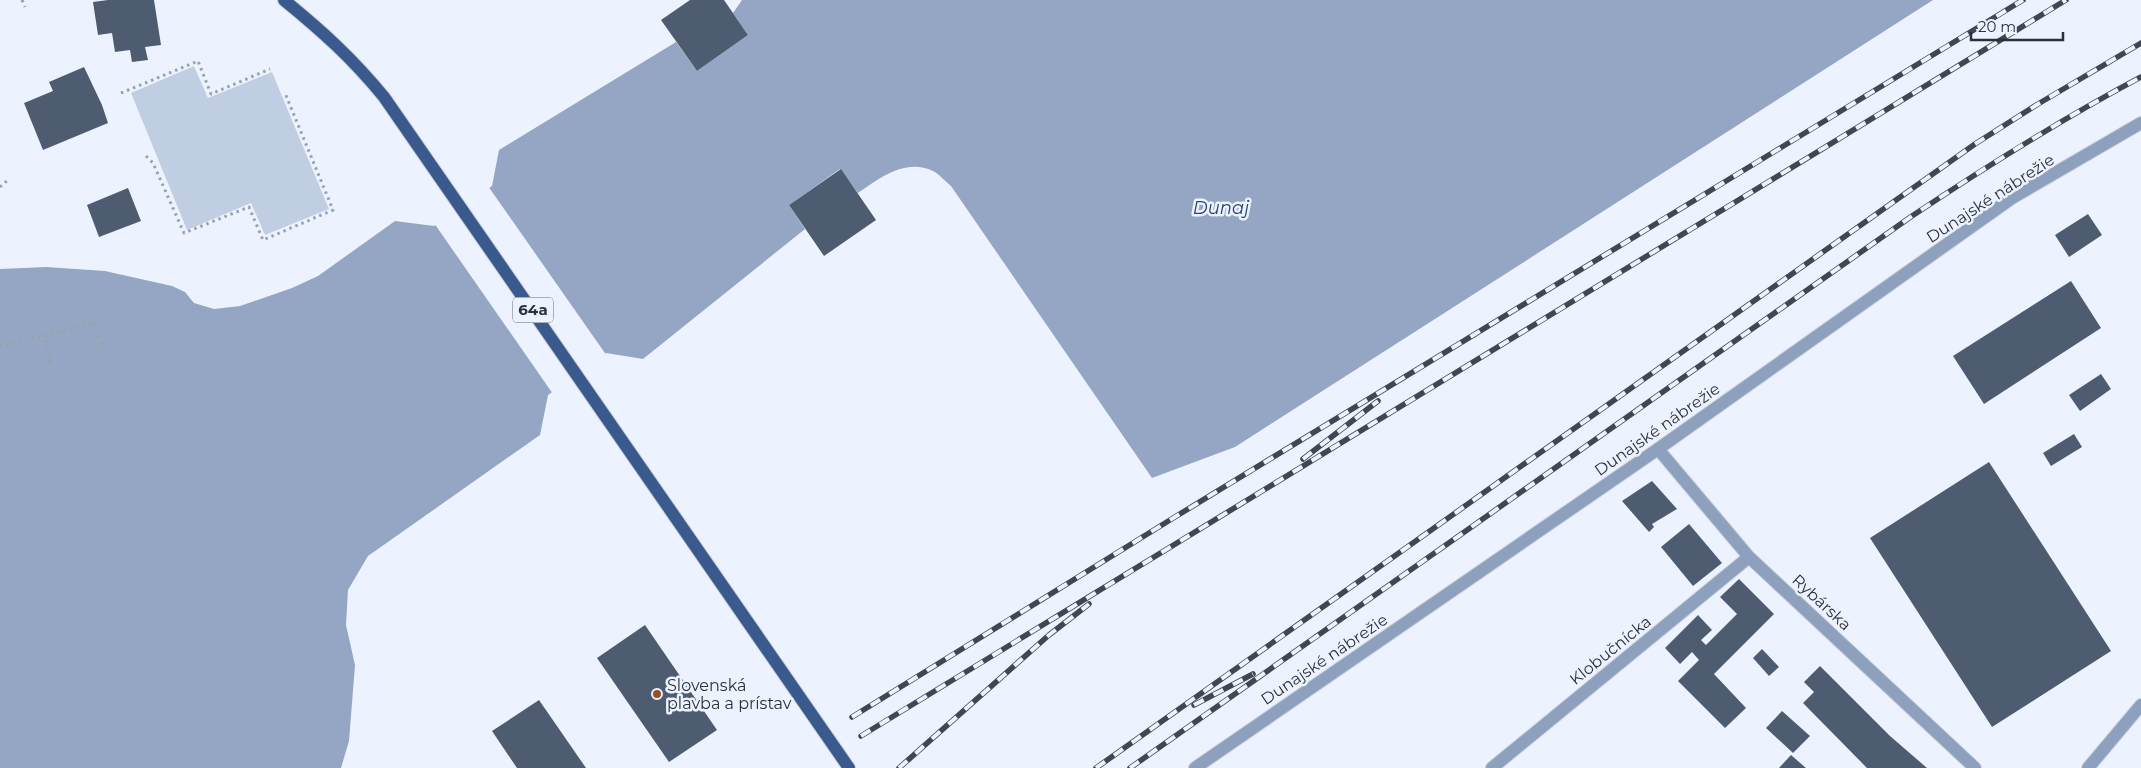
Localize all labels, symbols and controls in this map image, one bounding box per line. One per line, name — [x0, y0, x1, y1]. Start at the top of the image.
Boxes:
scale bar — [1971, 10, 2064, 42]
text: 20 m — [1978, 17, 2016, 36]
street label: Dunajské nábrežie — [1923, 150, 2058, 247]
water label: Dunaj — [1193, 197, 1249, 219]
road number: 64a — [513, 298, 553, 322]
street label: Dunajské nábrežie — [1591, 379, 1724, 480]
street label: Rybárska — [1788, 570, 1855, 634]
street label: Dunajské nábrežie — [1257, 610, 1391, 709]
street label: Klobučnícka — [1566, 612, 1655, 689]
place label: Slovenská plavba a prístav — [667, 676, 792, 713]
marker: Slovenská plavba a prístav — [651, 688, 663, 700]

